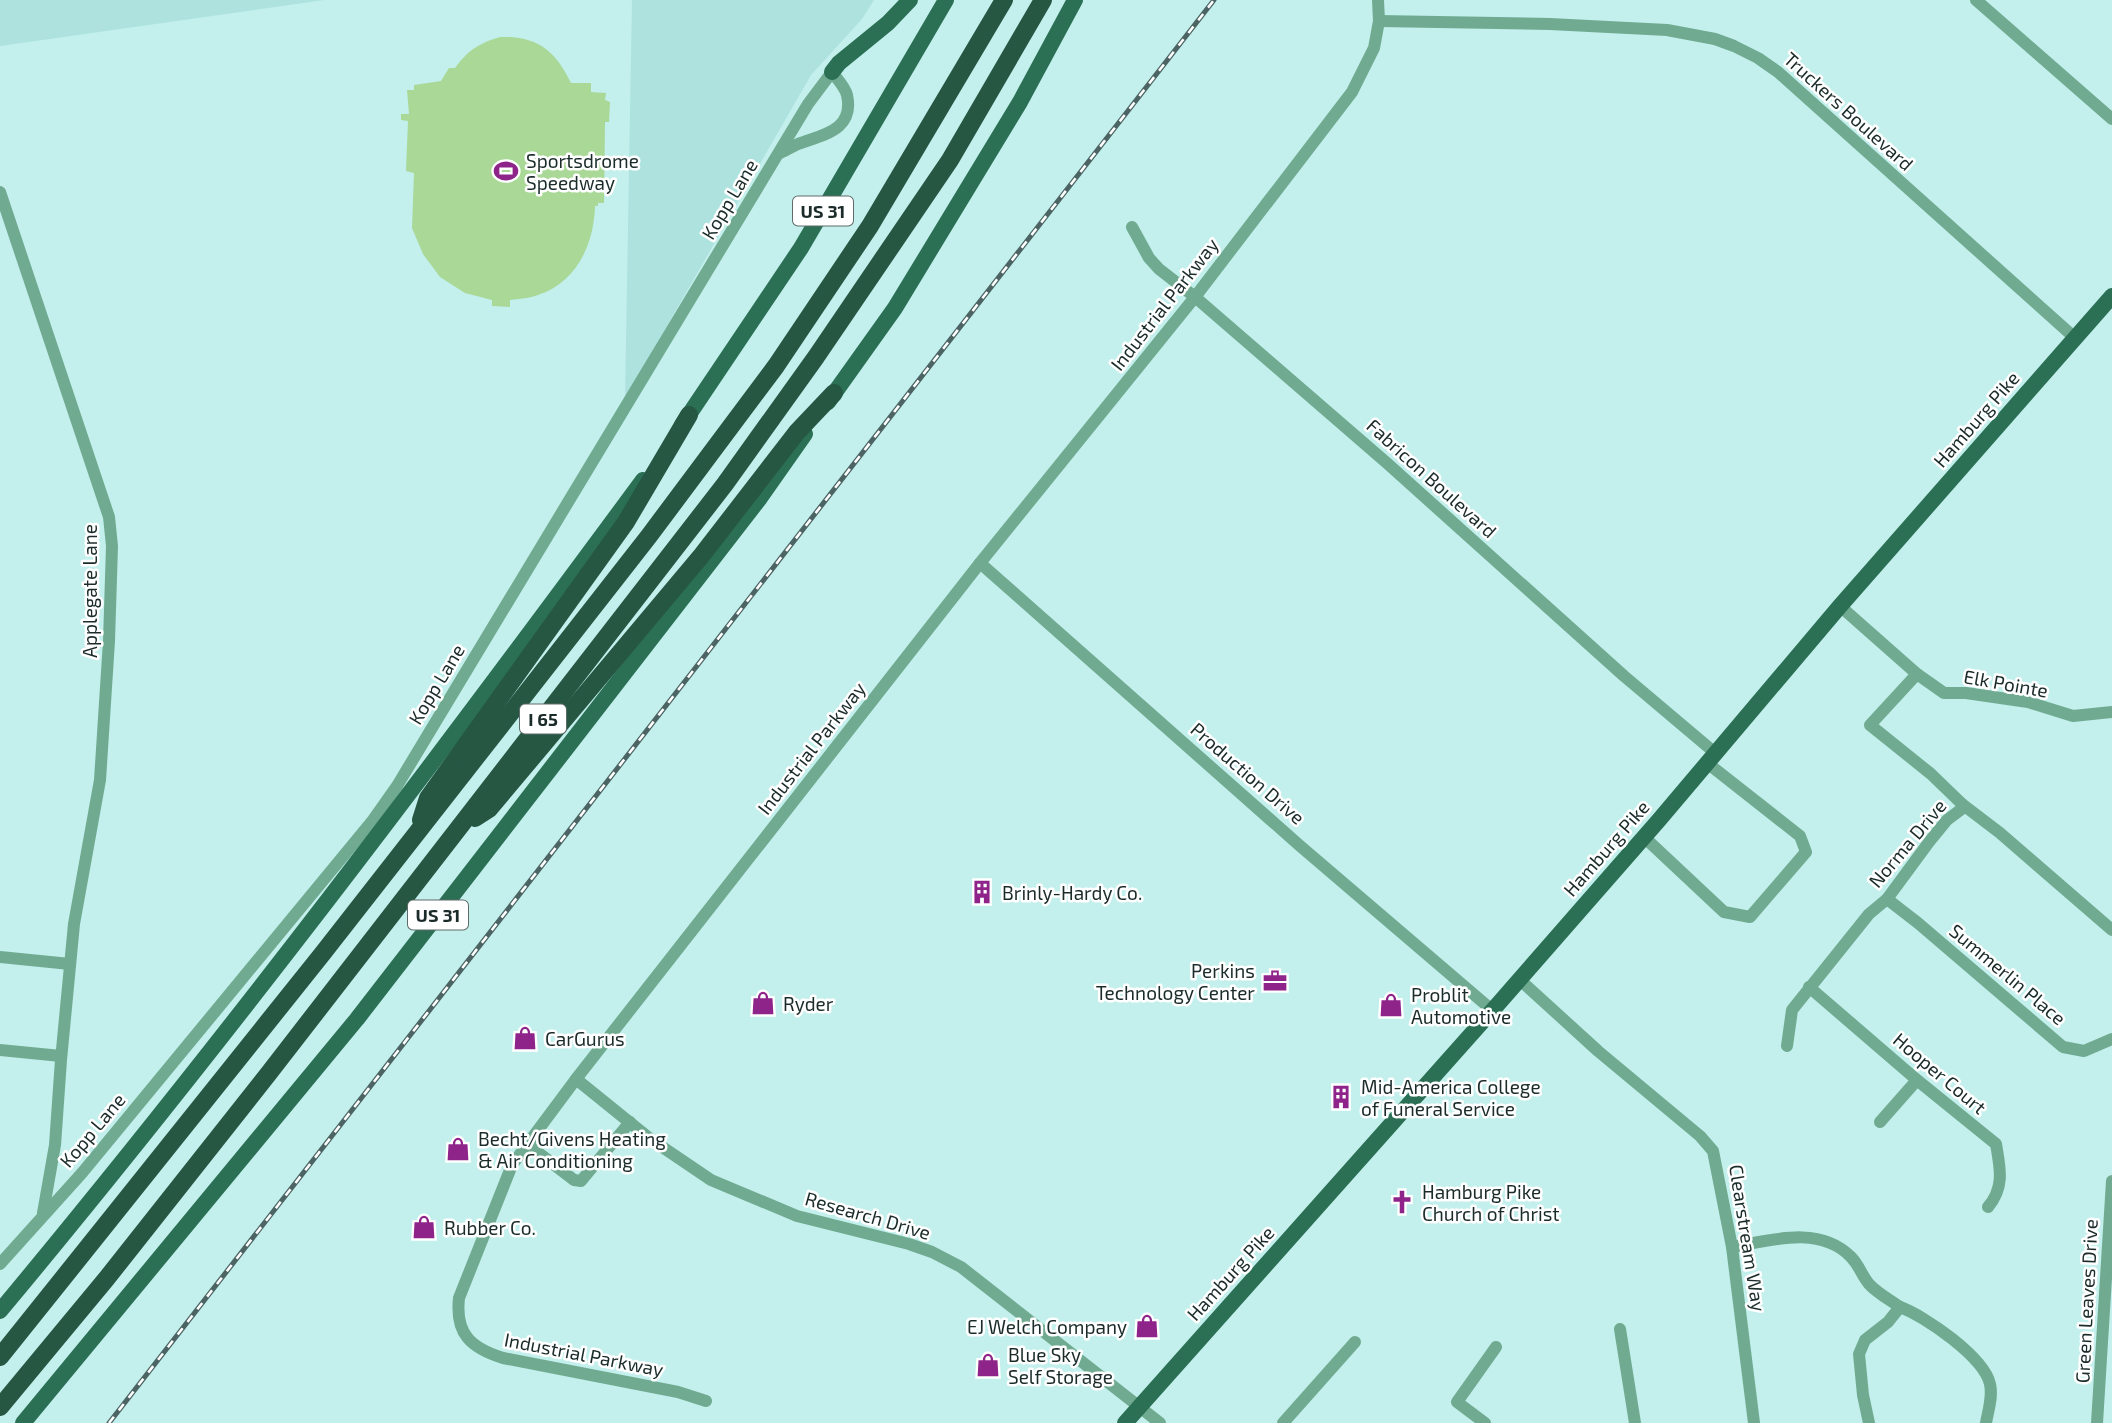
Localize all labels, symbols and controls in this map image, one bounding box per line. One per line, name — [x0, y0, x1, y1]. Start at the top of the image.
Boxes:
street label: Truckers Boulevard — [1780, 47, 1918, 175]
place label: Sportsdrome Speedway — [526, 149, 639, 194]
street label: Kopp Lane — [696, 155, 762, 243]
sports icon: Sportsdrome Speedway — [492, 157, 520, 185]
road number: US 31 — [793, 196, 853, 226]
street label: Industrial Parkway — [1105, 233, 1223, 375]
street label: Hamburg Pike — [1928, 366, 2024, 472]
street label: Fabricon Boulevard — [1362, 414, 1502, 542]
street label: Applegate Lane — [78, 524, 101, 658]
street label: Kopp Lane — [403, 640, 469, 728]
street label: Elk Pointe — [1962, 664, 2050, 702]
street label: Industrial Parkway — [752, 677, 870, 819]
road number: I 65 — [520, 704, 566, 734]
street label: Production Drive — [1186, 717, 1310, 829]
street label: Norma Drive — [1863, 794, 1951, 892]
street label: Hamburg Pike — [1558, 795, 1654, 901]
building icon: Brinly-Hardy Co. — [968, 878, 996, 906]
place label: Brinly-Hardy Co. — [1002, 881, 1142, 904]
road number: US 31 — [408, 900, 468, 930]
street label: Summerlin Place — [1945, 919, 2071, 1029]
place label: Perkins Technology Center — [1096, 959, 1255, 1004]
office icon: Perkins Technology Center — [1261, 967, 1289, 995]
place label: Problit Automotive — [1411, 983, 1511, 1028]
shop icon: Ryder — [749, 989, 777, 1017]
shop icon: Problit Automotive — [1377, 991, 1405, 1019]
place label: Ryder — [783, 992, 834, 1015]
shop icon: CarGurus — [511, 1024, 539, 1052]
place label: CarGurus — [545, 1027, 625, 1050]
street label: Hooper Court — [1889, 1027, 1991, 1119]
place label: Mid-America College of Funeral Service — [1361, 1075, 1541, 1120]
building icon: Mid-America College of Funeral Service — [1327, 1083, 1355, 1111]
street label: Kopp Lane — [54, 1088, 130, 1172]
place label: Becht/Givens Heating & Air Conditioning — [478, 1127, 666, 1172]
shop icon: Becht/Givens Heating & Air Conditioning — [444, 1135, 472, 1163]
street label: Clearstream Way — [1725, 1163, 1771, 1313]
place label: Hamburg Pike Church of Christ — [1422, 1180, 1560, 1225]
street label: Research Drive — [803, 1186, 933, 1244]
church icon: Hamburg Pike Church of Christ — [1388, 1188, 1416, 1216]
shop icon: Rubber Co. — [410, 1213, 438, 1241]
place label: Rubber Co. — [444, 1216, 536, 1239]
street label: Green Leaves Drive — [2070, 1218, 2102, 1384]
street label: Hamburg Pike — [1182, 1221, 1278, 1325]
shop icon: EJ Welch Company — [1133, 1312, 1161, 1340]
place label: EJ Welch Company — [967, 1315, 1127, 1338]
street label: Industrial Parkway — [502, 1327, 666, 1381]
place label: Blue Sky Self Storage — [1008, 1343, 1113, 1388]
shop icon: Blue Sky Self Storage — [974, 1351, 1002, 1379]

